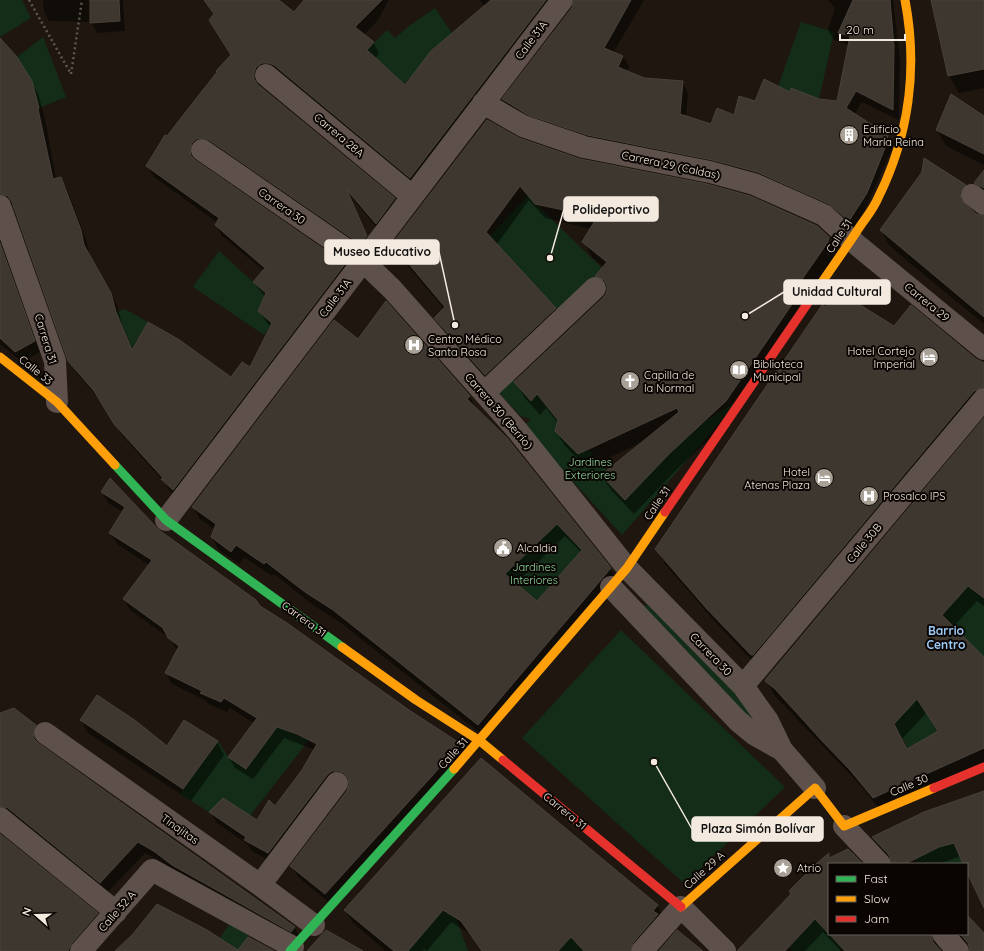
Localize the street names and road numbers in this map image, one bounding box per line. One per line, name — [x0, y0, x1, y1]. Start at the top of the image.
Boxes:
street label: Calle 31A — [512, 18, 550, 62]
street label: Carrera 28A — [311, 110, 367, 160]
street label: Carrera 29 (Caldas) — [620, 148, 722, 182]
street label: Carrera 30 — [256, 185, 308, 227]
street label: Calle 31 — [823, 216, 855, 256]
street label: Calle 31A — [316, 276, 354, 320]
street label: Carrera 29 — [901, 279, 953, 325]
street label: Carrera 31 — [32, 312, 60, 366]
street label: Calle 33 — [16, 352, 56, 388]
street label: Carrera 30 (Berrío) — [462, 370, 536, 452]
street label: Calle 31 — [641, 483, 673, 523]
street label: Calle 30B — [843, 520, 885, 566]
street label: Carrera 31 — [279, 598, 329, 640]
street label: Carrera 30 — [687, 630, 735, 678]
street label: Calle 31 — [435, 734, 471, 772]
street label: Calle 30 — [888, 771, 930, 799]
street label: Carrera 31 — [540, 789, 590, 833]
street label: Tinajitas — [158, 811, 202, 847]
street label: Calle 29 A — [681, 848, 727, 892]
street label: Calle 32 A — [95, 888, 139, 934]

